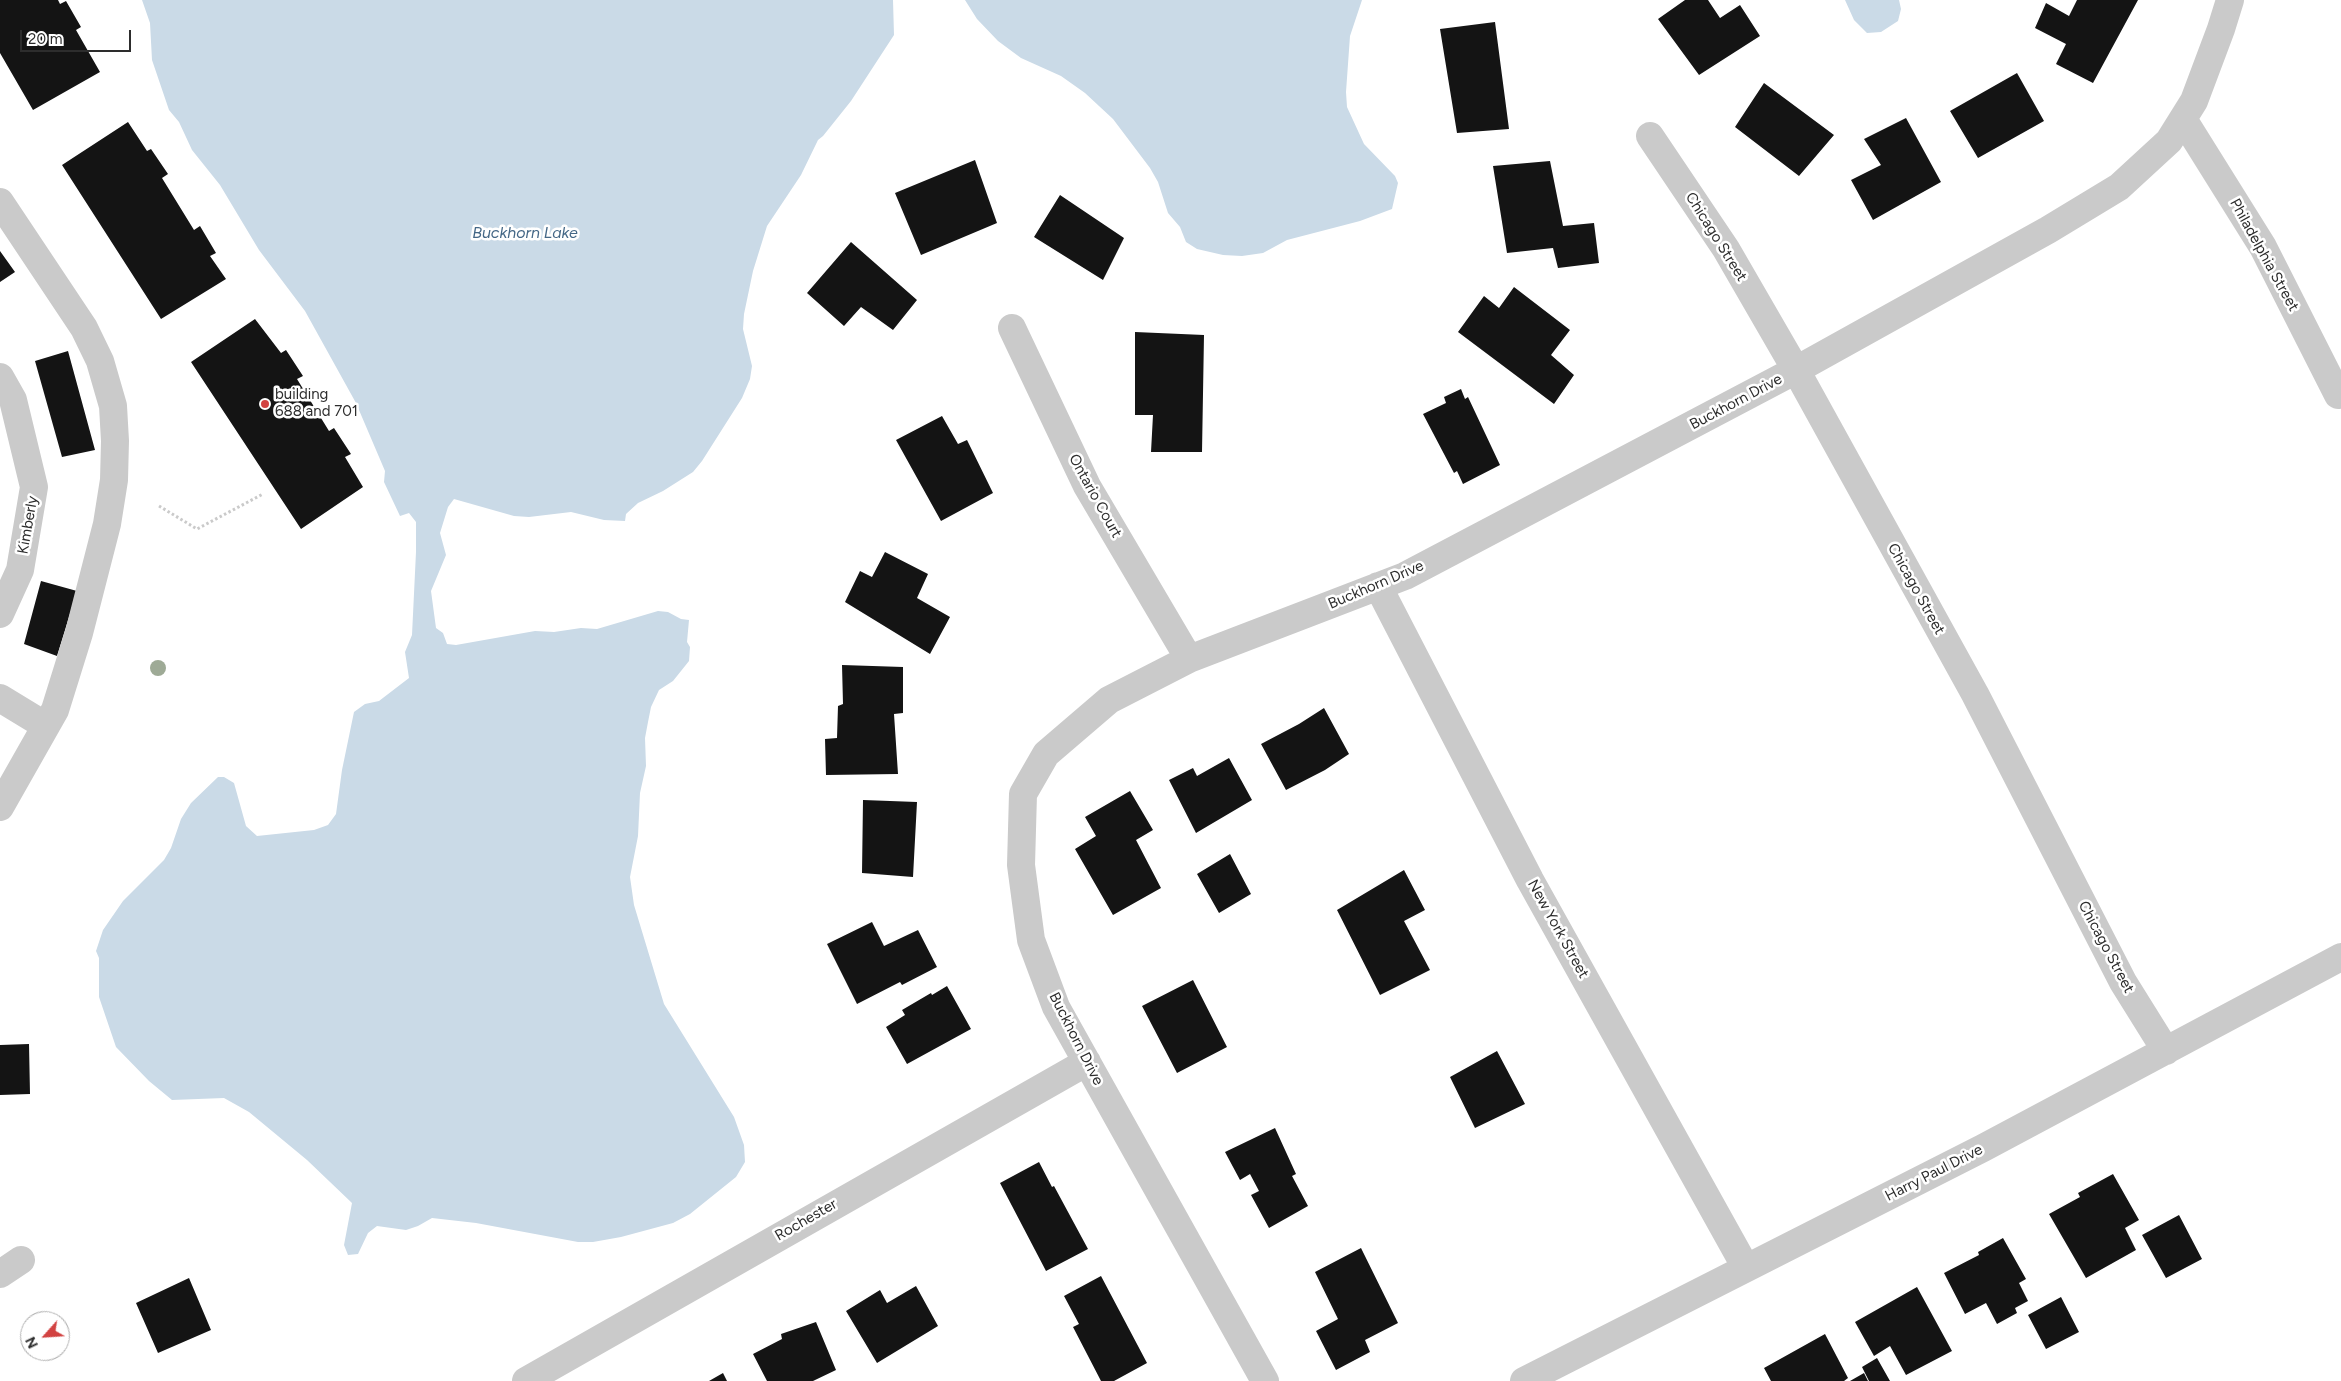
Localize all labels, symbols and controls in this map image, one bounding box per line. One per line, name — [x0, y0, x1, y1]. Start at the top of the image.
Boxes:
scale bar — [22, 20, 134, 52]
text: 20 m — [28, 30, 62, 48]
street label: Chicago Street — [1681, 189, 1751, 285]
street label: Philadelphia Street — [2226, 196, 2302, 314]
water label: Buckhorn Lake — [472, 223, 578, 243]
street label: Buckhorn Drive — [1687, 370, 1785, 434]
place label: building 688 and 701 — [275, 386, 358, 421]
marker: building 688 and 701 — [259, 398, 271, 410]
street label: Ontario Court — [1065, 451, 1125, 541]
street label: Kimberly — [14, 495, 42, 555]
street label: Chicago Street — [1883, 540, 1949, 638]
street label: Buckhorn Drive — [1326, 557, 1426, 613]
street label: New York Street — [1523, 877, 1593, 981]
street label: Chicago Street — [2074, 898, 2138, 996]
street label: Buckhorn Drive — [1045, 990, 1107, 1088]
street label: Harry Paul Drive — [1882, 1141, 1986, 1205]
street label: Rochester — [772, 1195, 840, 1245]
north arrow — [20, 1311, 70, 1361]
text: N — [22, 1334, 42, 1351]

